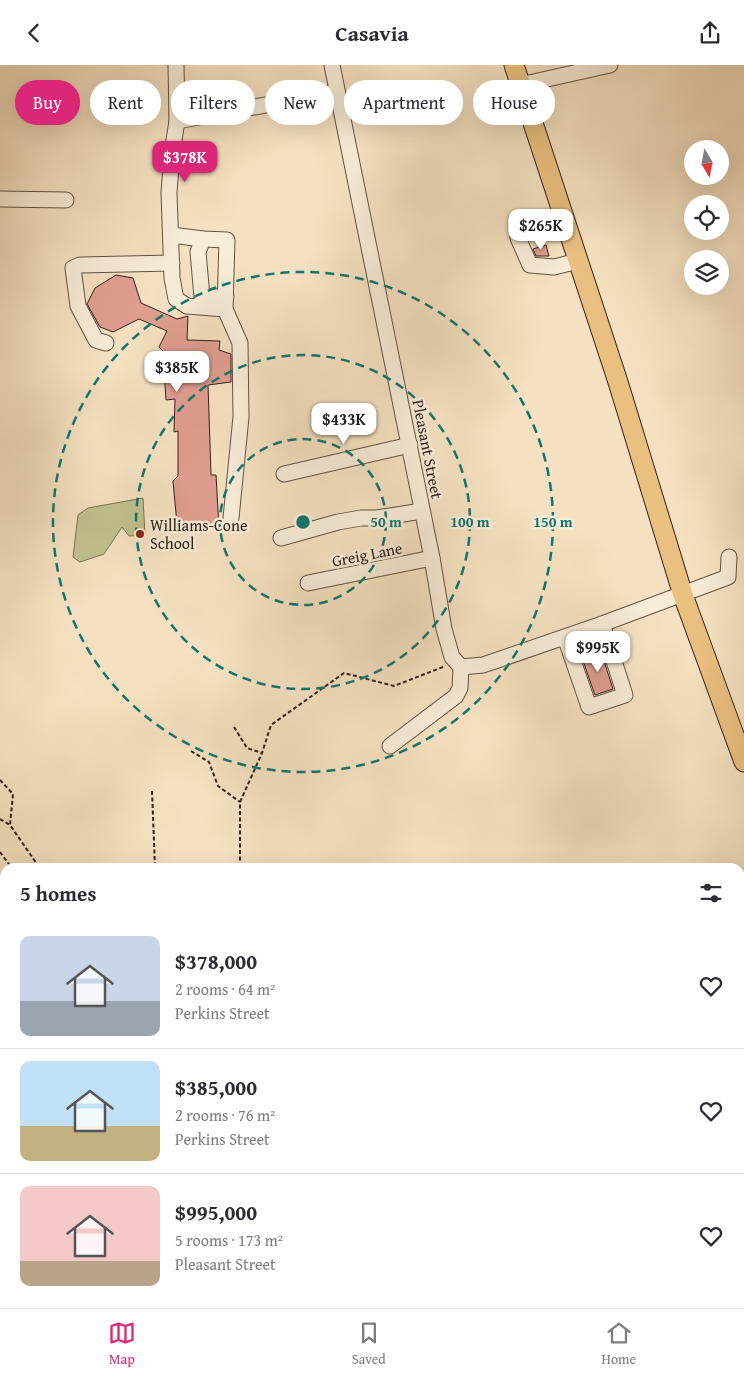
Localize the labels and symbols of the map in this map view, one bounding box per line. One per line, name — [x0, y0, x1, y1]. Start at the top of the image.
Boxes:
north arrow — [684, 140, 729, 185]
pin: $378K — [150, 141, 220, 183]
pin: $265K — [506, 209, 576, 251]
pin: $385K — [142, 351, 212, 393]
street label: Pleasant Street — [407, 397, 449, 501]
pin: $433K — [309, 403, 379, 445]
text: 50 m — [370, 511, 402, 532]
text: 100 m — [450, 511, 490, 532]
text: 150 m — [533, 511, 573, 532]
place label: Williams-Cone School — [150, 513, 247, 555]
centre of rings — [294, 513, 312, 531]
marker: Williams-Cone School — [134, 528, 146, 540]
street label: Greig Lane — [330, 535, 404, 573]
pin: $995K — [563, 631, 633, 673]

